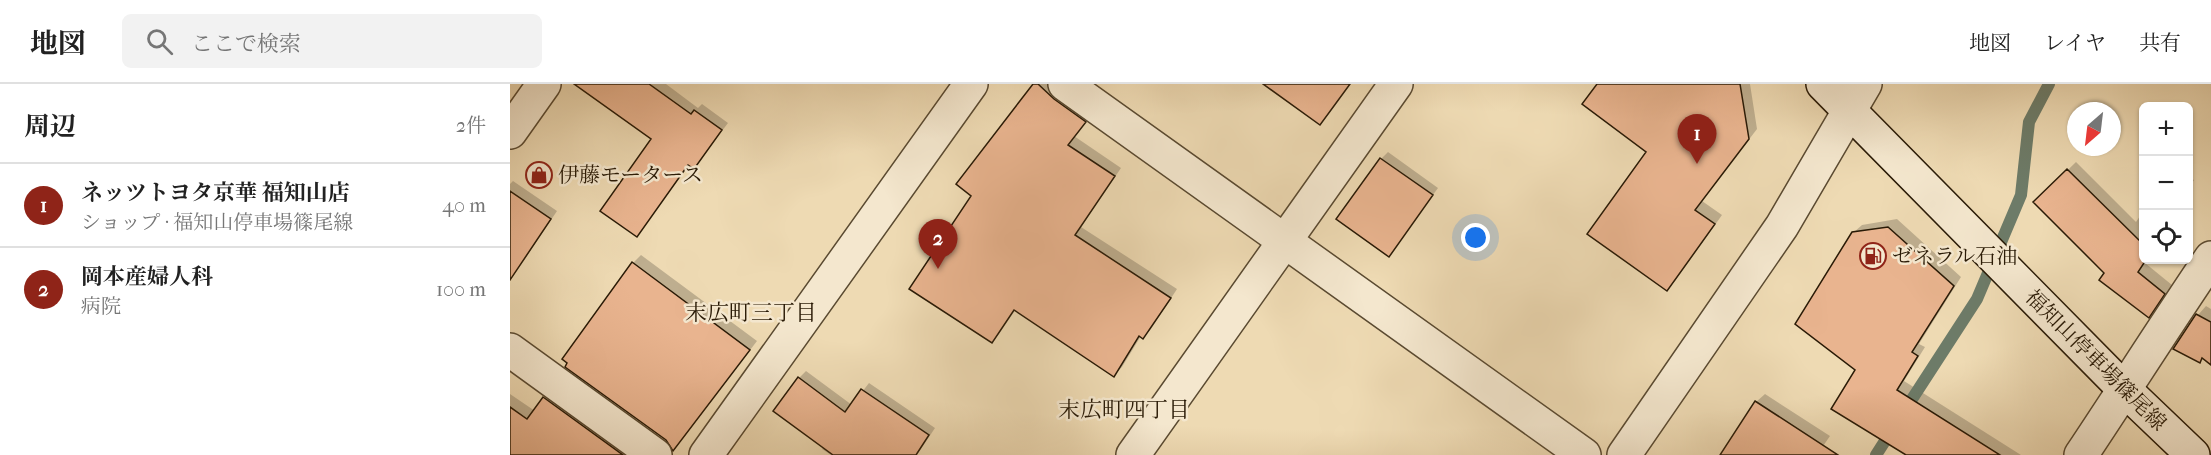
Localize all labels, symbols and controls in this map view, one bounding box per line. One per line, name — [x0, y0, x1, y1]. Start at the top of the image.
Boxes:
search box — [122, 14, 542, 68]
icon: search — [143, 25, 176, 58]
text: 地図 — [30, 27, 86, 60]
text: ここで検索 — [191, 31, 301, 57]
text: 地図 — [1969, 31, 2011, 55]
text: レイヤ — [2044, 31, 2106, 55]
text: 共有 — [2139, 31, 2181, 55]
north arrow — [2067, 102, 2121, 156]
map controls — [2139, 102, 2193, 264]
button: + — [2139, 102, 2193, 156]
text: 周辺 — [24, 111, 76, 142]
text: 2件 — [456, 114, 486, 137]
pin: 1 — [1678, 115, 1716, 164]
button: − — [2139, 156, 2193, 210]
shop icon: 伊藤モータース — [524, 160, 554, 190]
place label: 伊藤モータース — [558, 163, 703, 187]
text: ネッツトヨタ京華 福知山店 — [81, 180, 350, 206]
text: 1 — [40, 194, 47, 217]
text: 40 m — [442, 194, 486, 217]
button: locate — [2139, 210, 2193, 264]
text: ショップ · 福知山停車場篠尾線 — [81, 211, 353, 234]
pin: 2 — [918, 220, 958, 269]
your location — [1461, 223, 1490, 252]
fuel station icon: ゼネラル石油 — [1858, 241, 1888, 271]
place label: ゼネラル石油 — [1892, 244, 2017, 268]
text: 岡本産婦人科 — [81, 264, 213, 290]
text: 2 — [38, 278, 49, 301]
text: 100 m — [436, 278, 486, 301]
street label: 福知山停車場篠尾線 — [2021, 285, 2171, 435]
text: 病院 — [81, 295, 121, 318]
district label: 末広町三丁目 — [685, 300, 817, 326]
district label: 末広町四丁目 — [1058, 397, 1190, 423]

